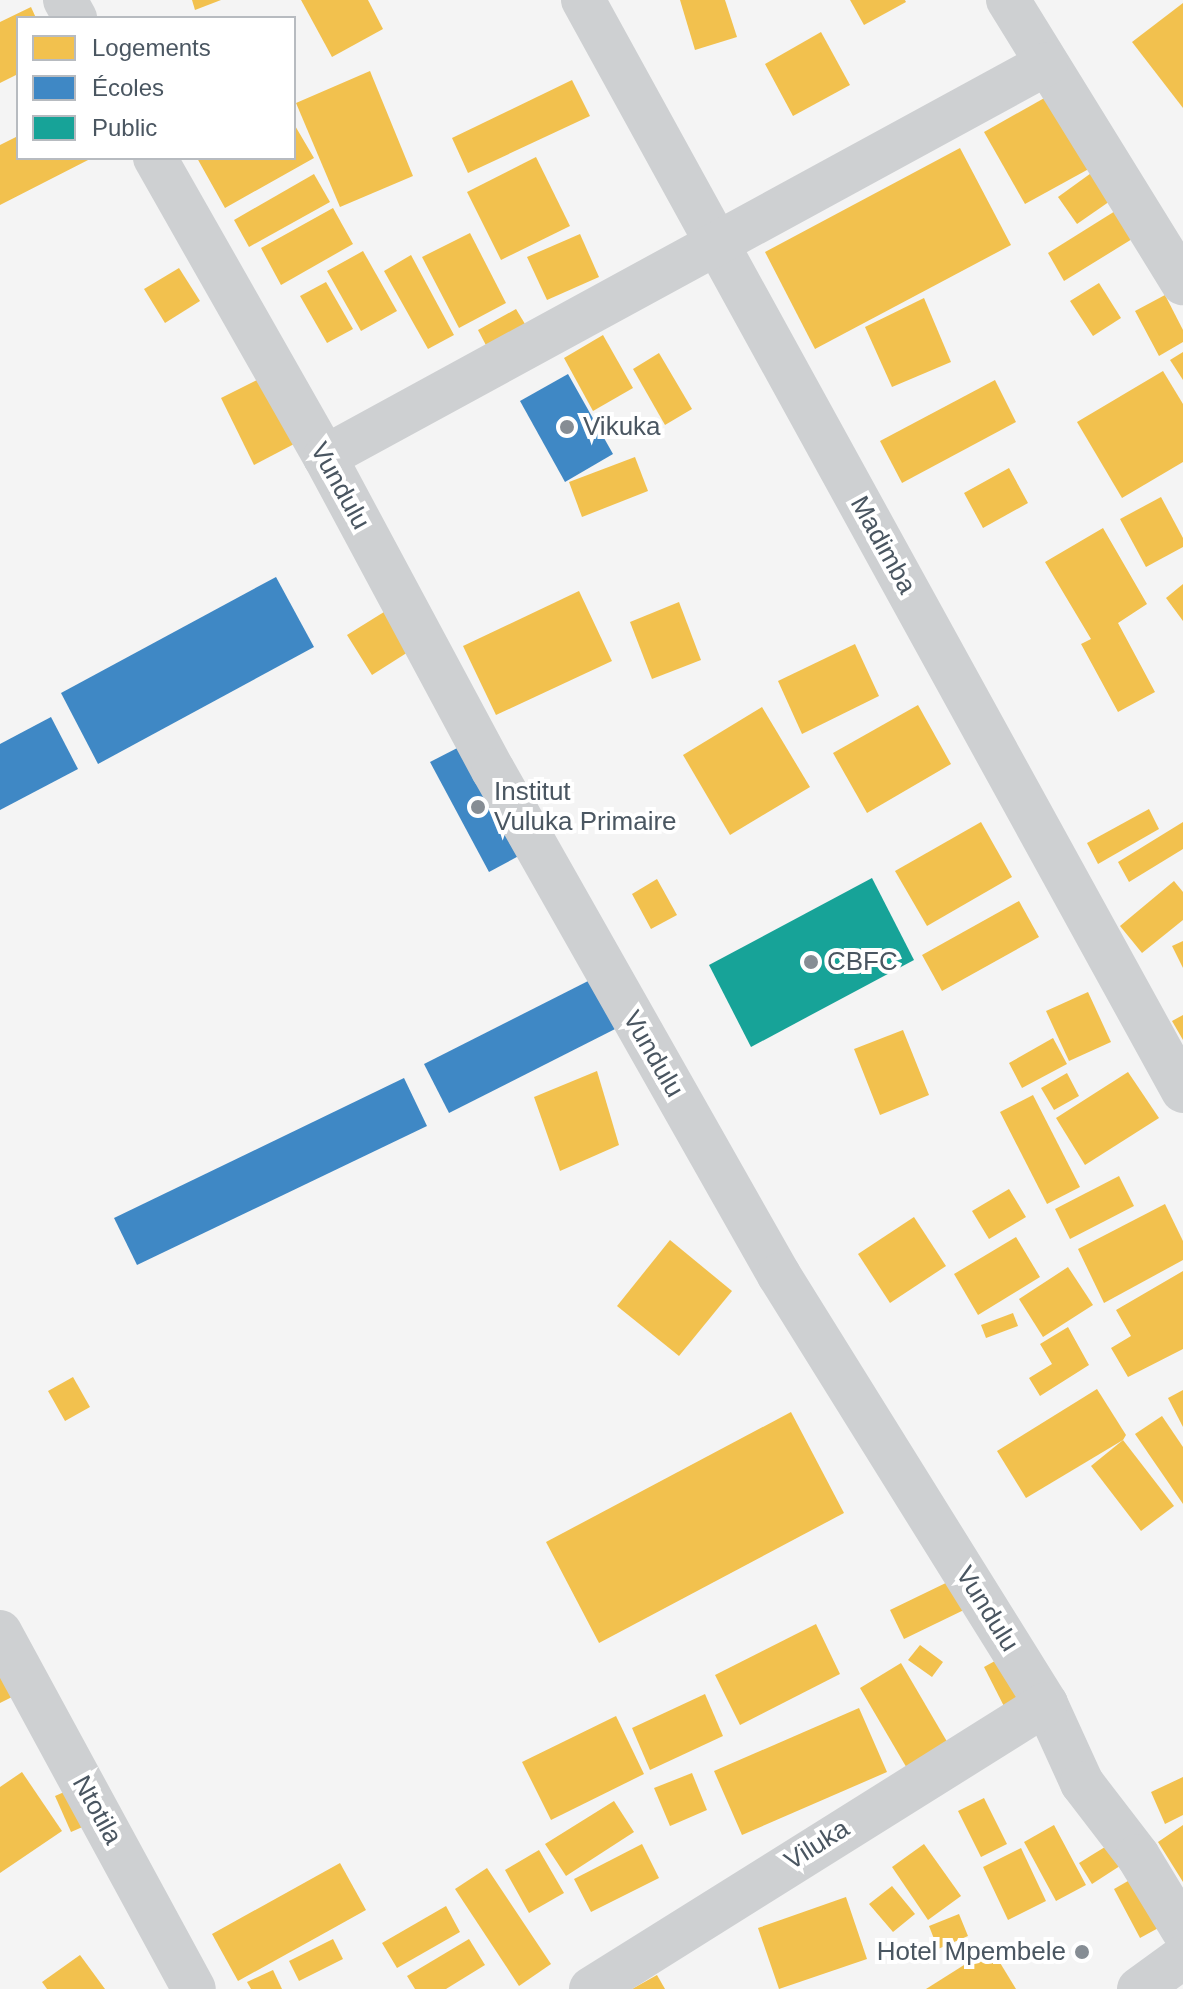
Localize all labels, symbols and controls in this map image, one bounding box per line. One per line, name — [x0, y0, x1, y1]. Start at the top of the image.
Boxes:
legend — [16, 16, 296, 160]
text: Logements — [92, 34, 211, 61]
text: Écoles — [92, 74, 164, 101]
text: Public — [92, 114, 157, 141]
place label: Vikuka — [583, 411, 661, 443]
marker: Vikuka — [558, 418, 576, 436]
street label: Vundulu — [303, 437, 377, 535]
street label: Madimba — [843, 491, 923, 599]
place label: Institut Vuluka Primaire — [494, 776, 677, 838]
marker: Institut Vuluka Primaire — [469, 798, 487, 816]
place label: CBFC — [827, 946, 898, 978]
marker: CBFC — [802, 953, 820, 971]
street label: Vundulu — [616, 1005, 690, 1103]
street label: Vundulu — [949, 1561, 1025, 1657]
street label: Ntotila — [65, 1770, 129, 1850]
street label: Viluka — [779, 1813, 855, 1877]
place label: Hotel Mpembele — [877, 1936, 1066, 1968]
marker: Hotel Mpembele — [1073, 1943, 1091, 1961]

